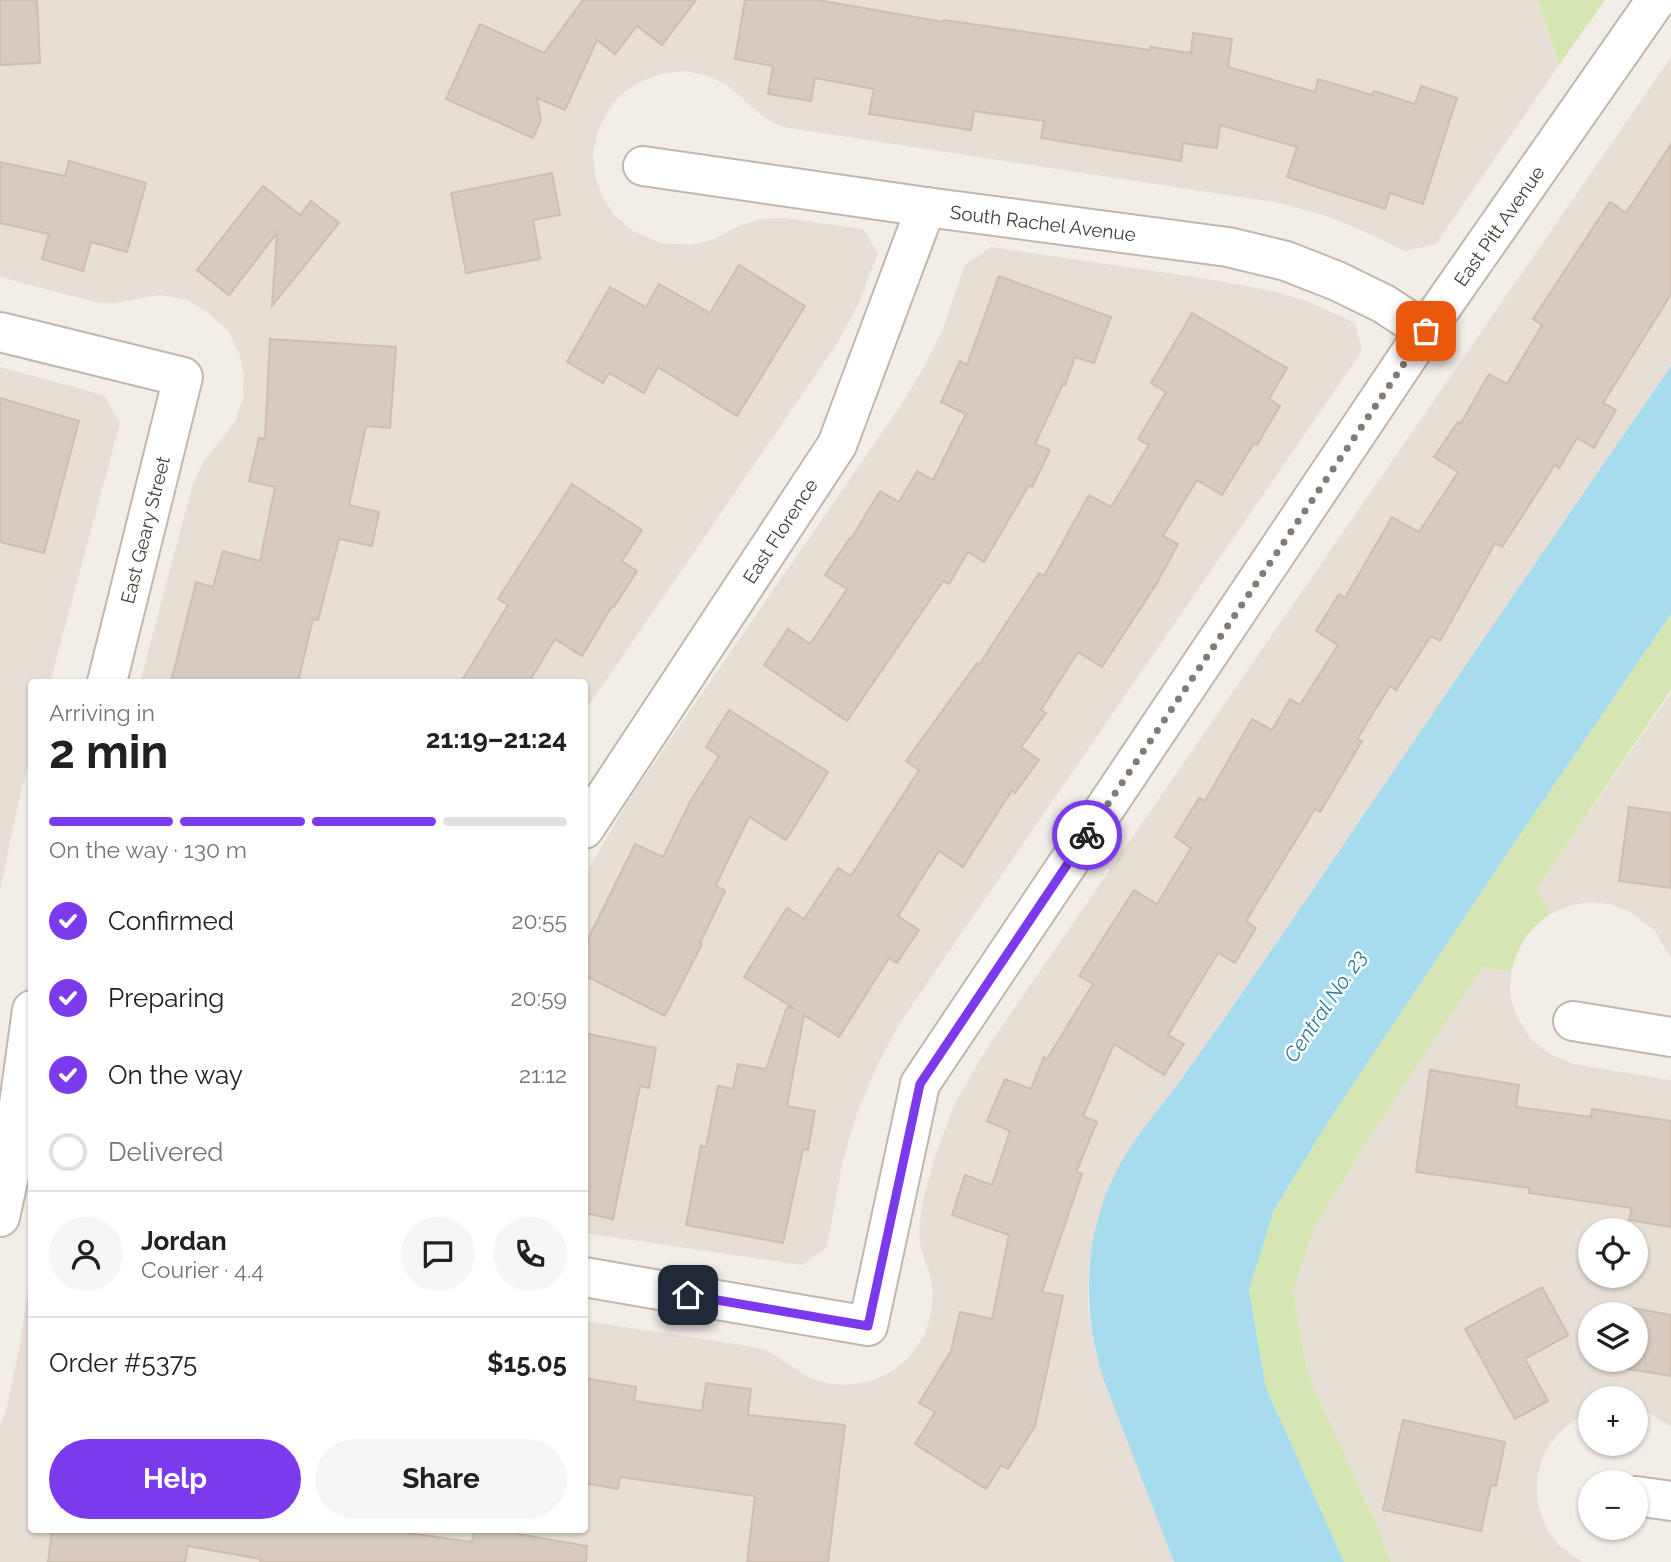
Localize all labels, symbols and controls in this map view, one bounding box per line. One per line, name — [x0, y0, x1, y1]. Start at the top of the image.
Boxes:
street label: East Pitt Avenue — [1449, 162, 1549, 290]
street label: South Rachel Avenue — [949, 201, 1137, 245]
pin — [1396, 301, 1456, 361]
icon: bag — [1407, 312, 1445, 350]
street label: East Geary Street — [116, 453, 174, 606]
street label: East Florence — [738, 475, 822, 587]
text: Arriving in — [49, 699, 155, 726]
text: 21:19–21:24 — [426, 724, 567, 754]
text: 2 min — [49, 725, 168, 779]
courier — [1052, 800, 1122, 870]
icon: bike — [1068, 816, 1106, 854]
text: On the way · 130 m — [49, 836, 247, 863]
icon: check — [49, 902, 87, 940]
text: Confirmed — [108, 906, 234, 936]
text: 20:55 — [512, 907, 567, 934]
water label: Central No. 23 — [1278, 945, 1372, 1067]
icon: check — [49, 979, 87, 1017]
text: Preparing — [108, 983, 224, 1013]
text: 20:59 — [511, 984, 567, 1011]
icon: check — [49, 1056, 87, 1094]
text: On the way — [108, 1060, 243, 1090]
text: 21:12 — [519, 1061, 567, 1088]
text: Delivered — [108, 1137, 223, 1167]
button: person — [49, 1217, 123, 1291]
button: chat — [401, 1217, 475, 1291]
button: phone — [493, 1217, 567, 1291]
map controls — [1578, 1218, 1648, 1540]
button: locate — [1578, 1218, 1648, 1288]
text: Jordan — [141, 1226, 227, 1256]
text: Courier · 4.4 — [141, 1256, 264, 1283]
pin — [658, 1265, 718, 1325]
icon: home — [669, 1276, 707, 1314]
button: layers — [1578, 1302, 1648, 1372]
text: Order #5375 — [49, 1348, 197, 1378]
text: $15.05 — [487, 1348, 567, 1378]
button: + — [1578, 1386, 1648, 1456]
button: Help — [49, 1439, 301, 1519]
button: Share — [315, 1439, 567, 1519]
button: − — [1578, 1470, 1648, 1540]

